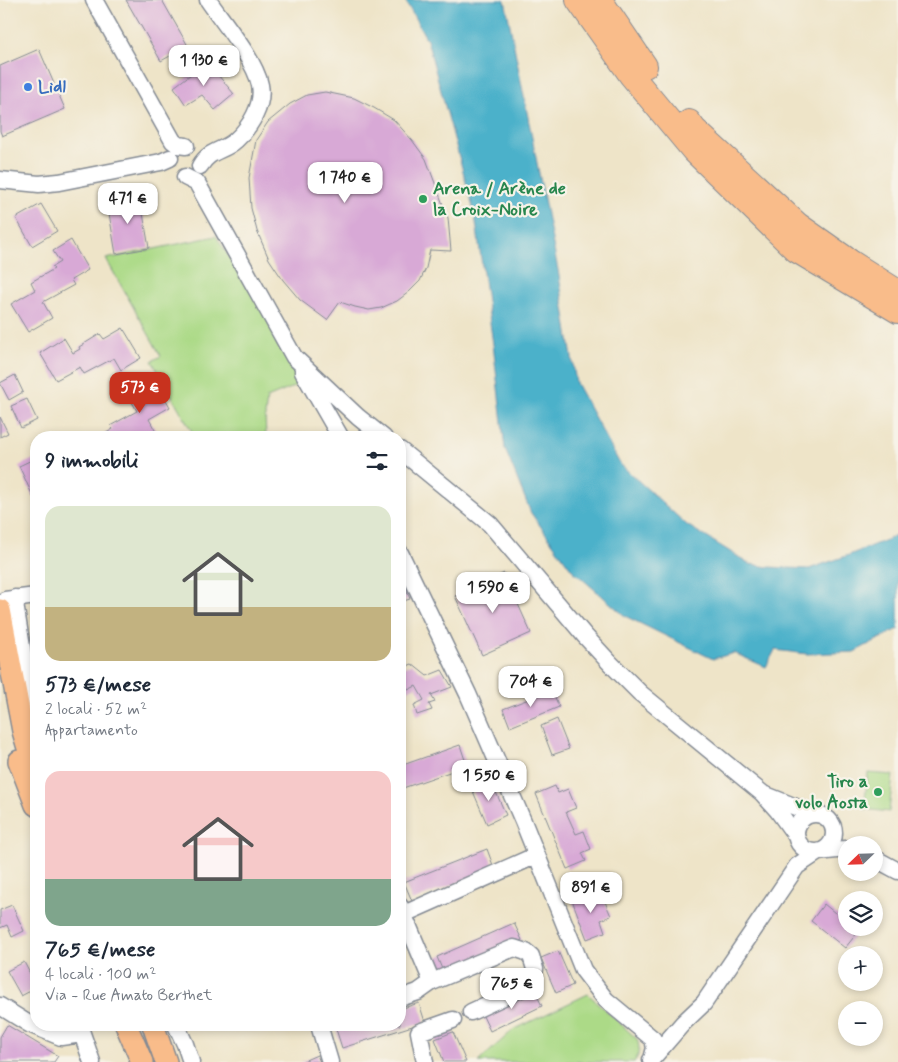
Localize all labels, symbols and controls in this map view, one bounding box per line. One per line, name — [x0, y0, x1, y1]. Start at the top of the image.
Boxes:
pin: 1 130 € — [158, 44, 250, 87]
text: 1 130 € — [180, 50, 228, 71]
place label: Lidl — [38, 75, 66, 99]
marker: Lidl — [22, 81, 34, 93]
pin: 1 740 € — [299, 162, 391, 204]
text: 1 740 € — [319, 167, 371, 188]
place label: Arena / Arène de la Croix-Noire — [433, 177, 566, 222]
pin: 471 € — [93, 182, 163, 225]
text: 471 € — [109, 188, 147, 209]
marker: Arena / Arène de la Croix-Noire — [417, 193, 429, 205]
pin: 573 € — [105, 372, 175, 414]
text: 573 € — [120, 377, 160, 398]
text: 9 immobili — [45, 447, 139, 475]
icon: filters — [363, 447, 391, 475]
icon: home — [173, 539, 263, 629]
pin: 1 590 € — [447, 572, 539, 614]
text: 1 590 € — [467, 577, 519, 598]
pin: 704 € — [496, 666, 566, 708]
text: 573 €/mese — [45, 671, 151, 699]
text: 704 € — [509, 671, 553, 692]
text: 2 locali · 52 m² — [45, 699, 147, 720]
text: Appartamento — [45, 720, 138, 741]
pin: 1 550 € — [443, 760, 535, 802]
text: 1 550 € — [463, 765, 515, 786]
place label: Tiro a volo Aosta — [795, 770, 868, 815]
marker: Tiro a volo Aosta — [872, 786, 884, 798]
icon: home — [173, 804, 263, 894]
north arrow — [838, 836, 882, 881]
map controls — [838, 836, 883, 1046]
pin: 891 € — [556, 872, 626, 914]
text: 891 € — [571, 877, 611, 898]
button: layers — [838, 891, 883, 936]
text: 765 €/mese — [45, 936, 156, 964]
button: + — [838, 946, 883, 991]
text: 4 locali · 100 m² — [45, 964, 156, 985]
pin: 765 € — [477, 968, 547, 1010]
text: 765 € — [491, 973, 533, 994]
text: Via - Rue Amato Berthet — [45, 985, 212, 1006]
button: − — [838, 1001, 883, 1046]

